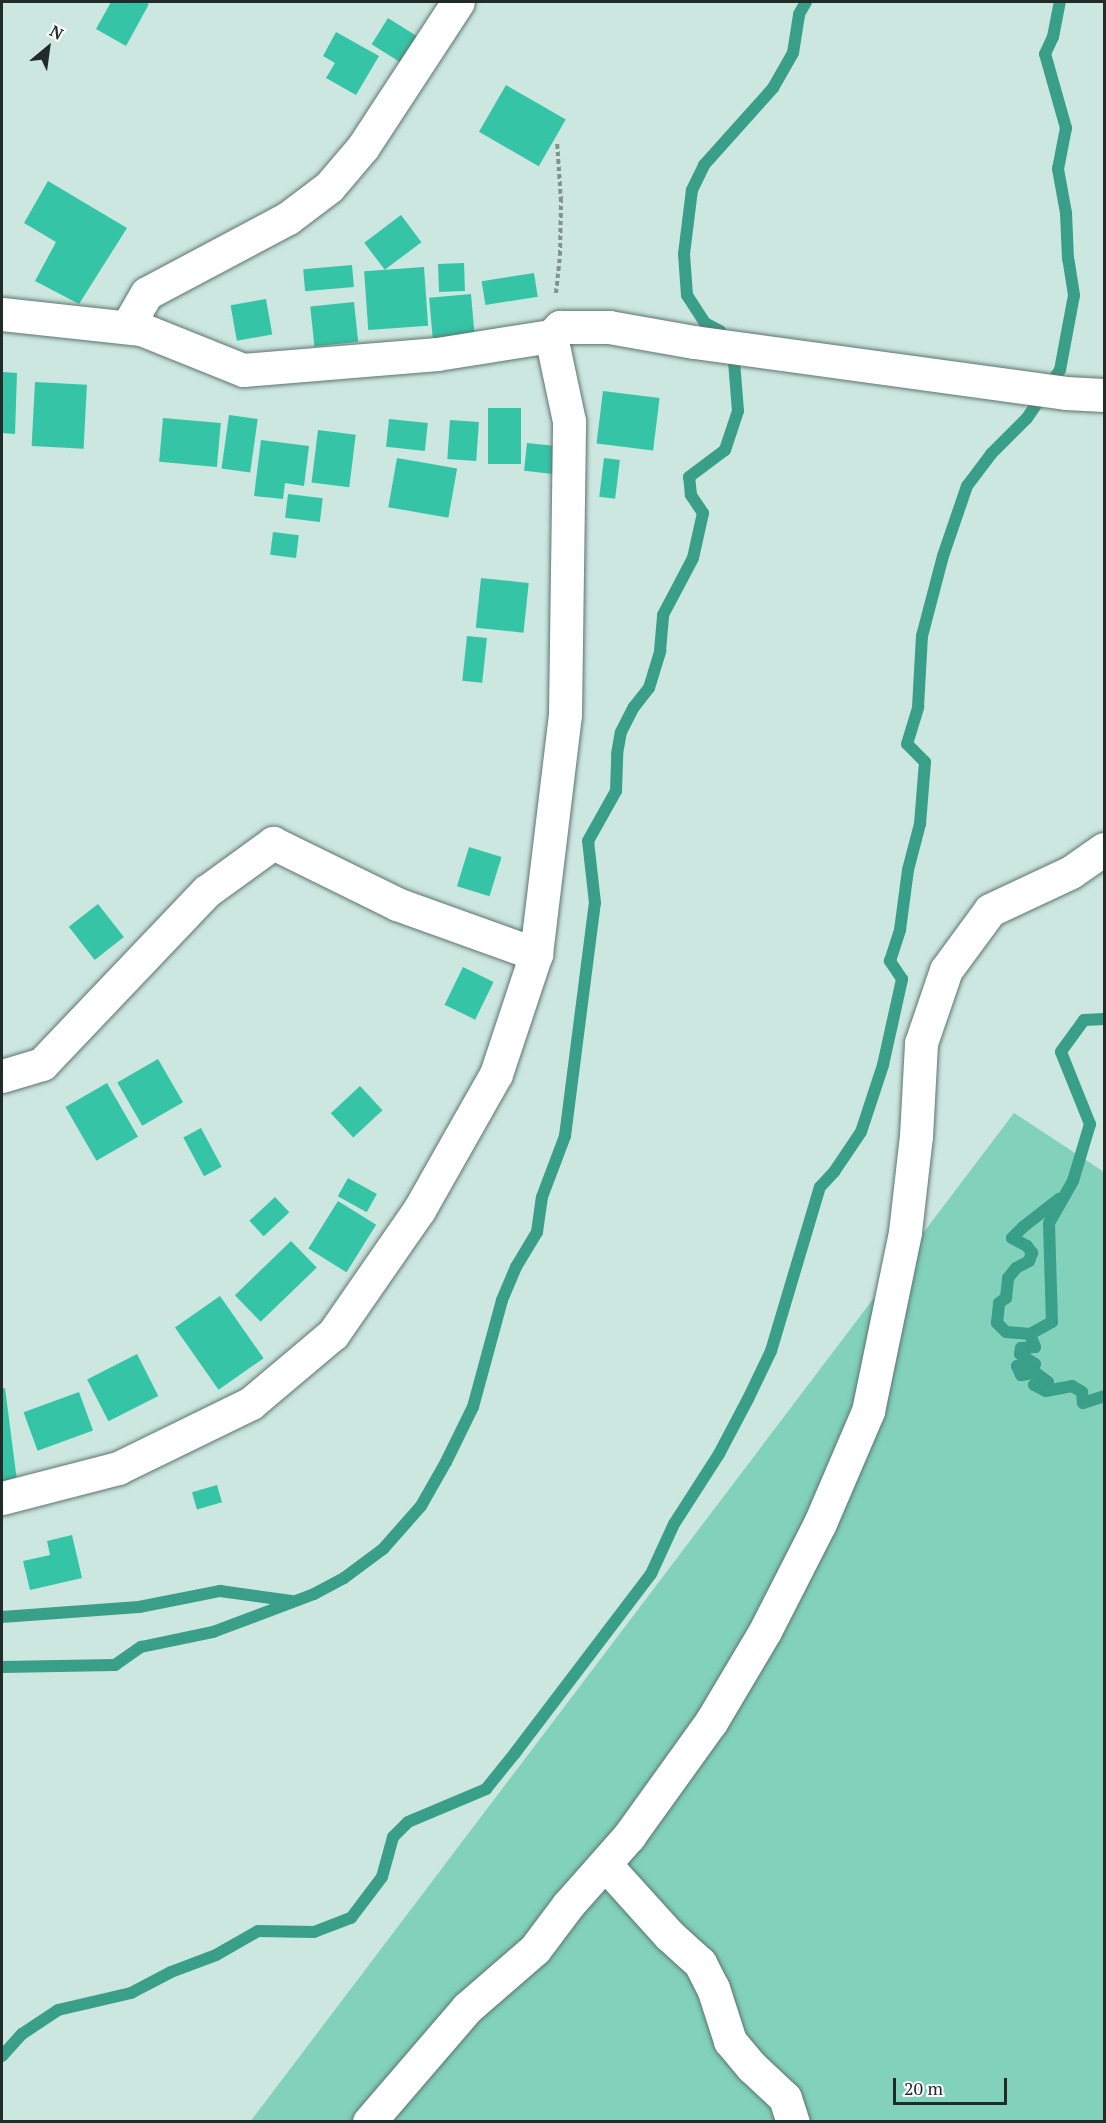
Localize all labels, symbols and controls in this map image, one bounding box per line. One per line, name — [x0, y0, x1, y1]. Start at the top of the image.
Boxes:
north arrow — [18, 18, 78, 78]
text: N — [46, 20, 67, 45]
scale bar — [896, 2066, 1010, 2104]
text: 20 m — [904, 2076, 943, 2100]

